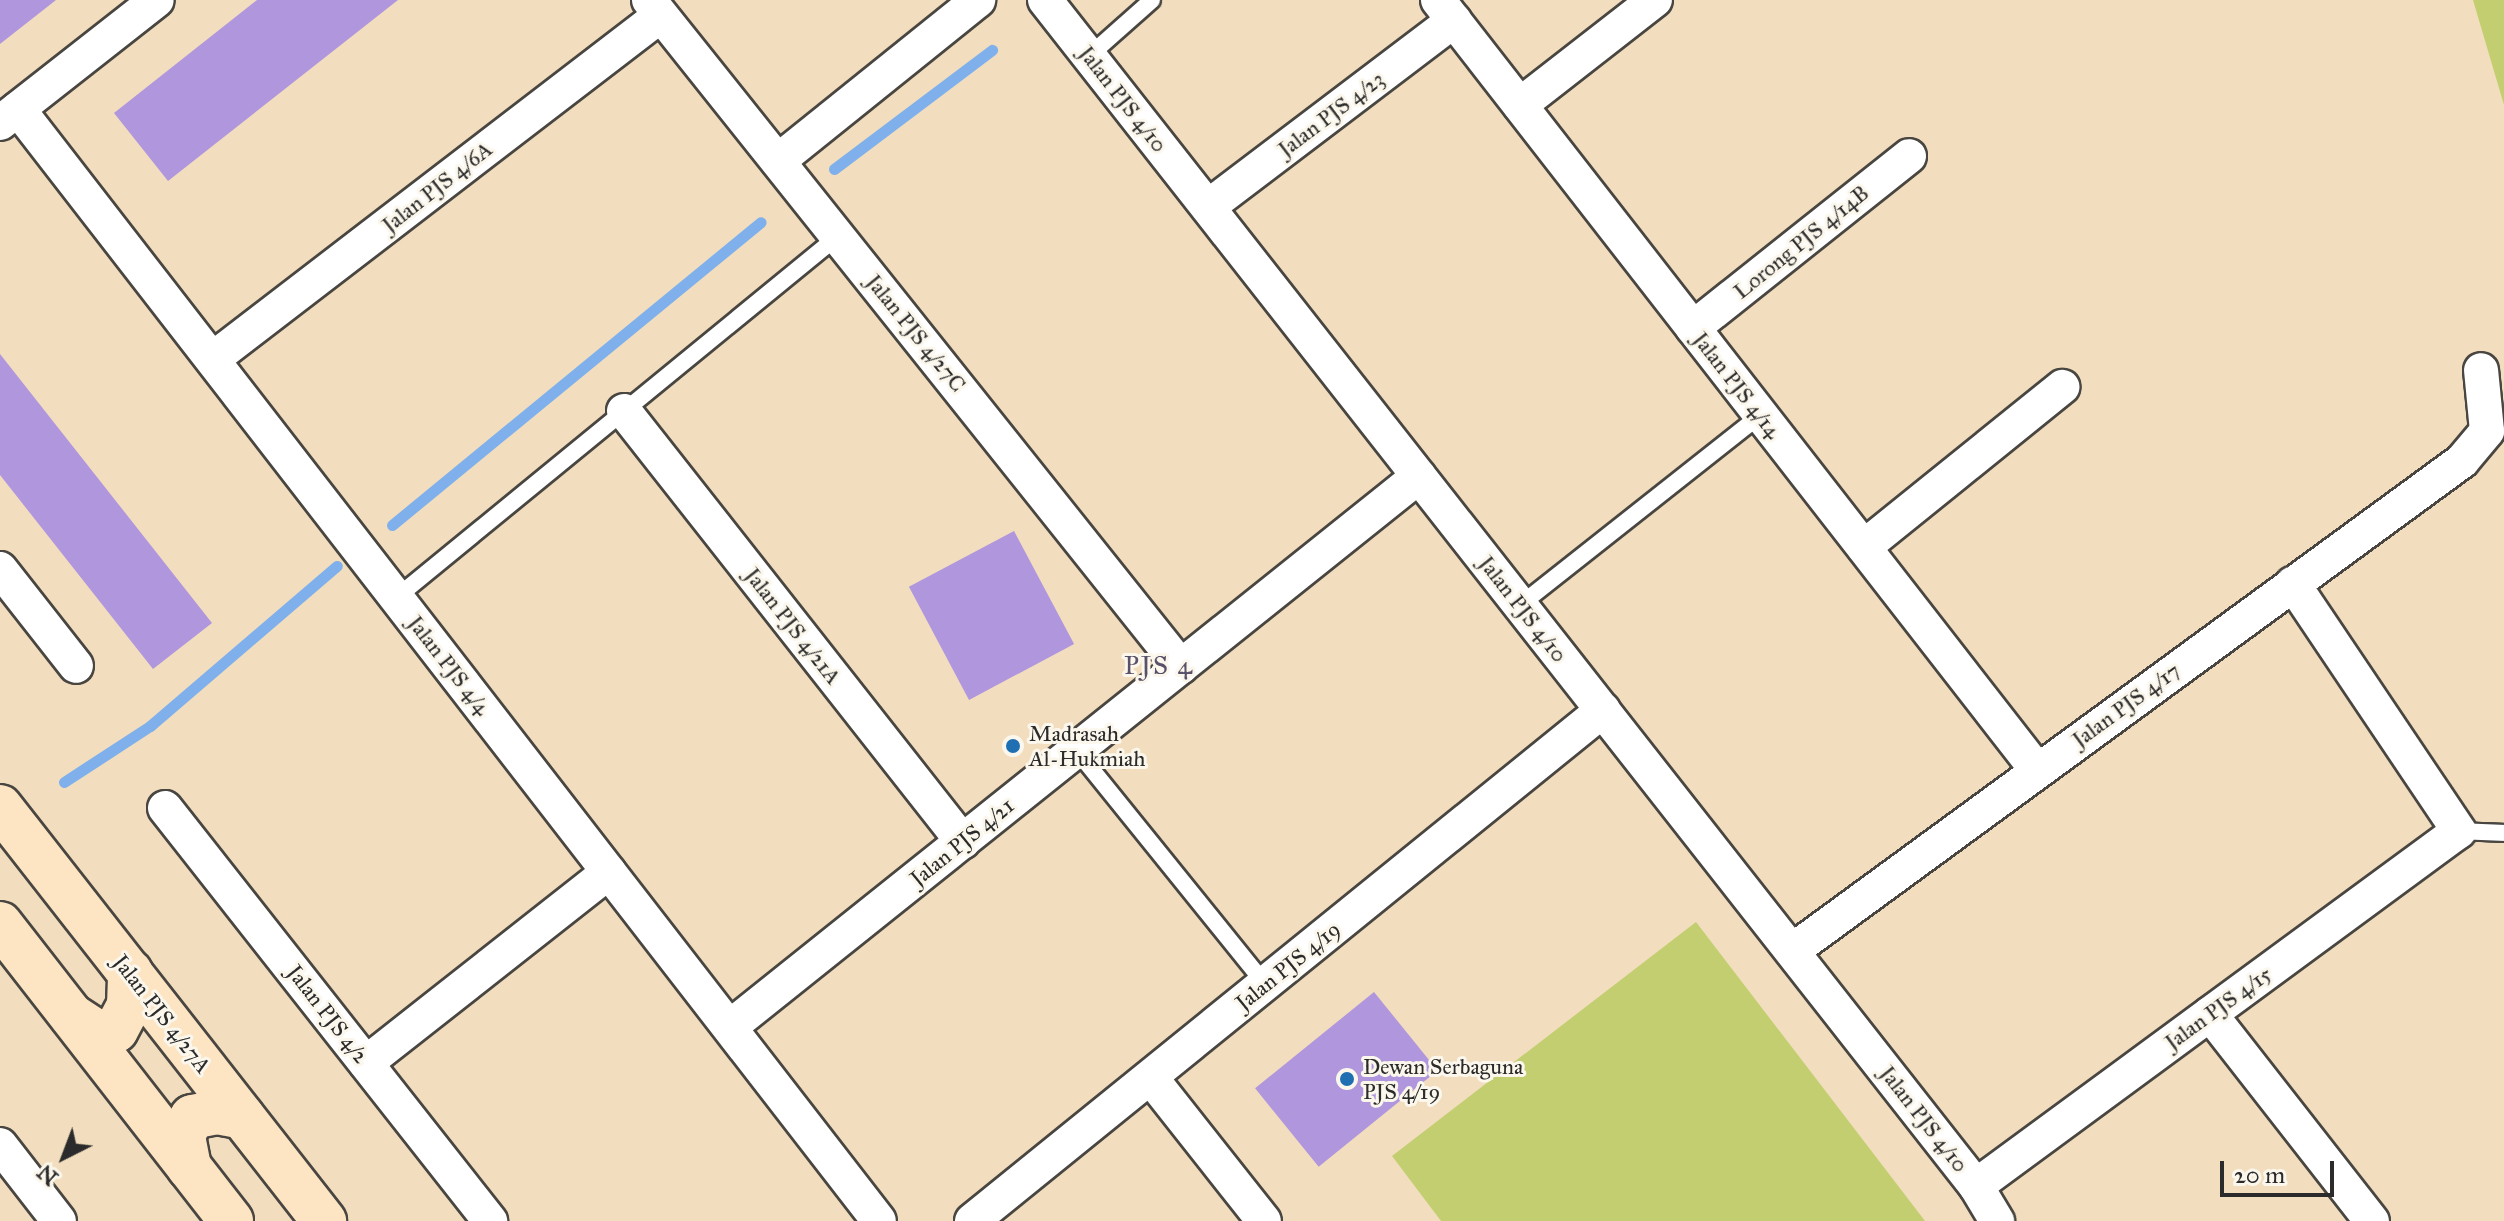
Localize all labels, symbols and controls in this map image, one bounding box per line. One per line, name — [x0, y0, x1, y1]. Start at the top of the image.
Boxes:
street label: Jalan PJS 4/10 — [1073, 41, 1173, 157]
street label: Jalan PJS 4/23 — [1273, 66, 1389, 162]
street label: Jalan PJS 4/6A — [377, 136, 497, 238]
street label: Lorong PJS 4/14B — [1728, 179, 1874, 305]
street label: Jalan PJS 4/27C — [861, 269, 971, 397]
street label: Jalan PJS 4/14 — [1687, 327, 1787, 443]
street label: Jalan PJS 4/10 — [1473, 551, 1573, 667]
street label: Jalan PJS 4/21A — [739, 562, 847, 690]
street label: Jalan PJS 4/4 — [402, 610, 496, 720]
district label: PJS 4 — [1124, 650, 1194, 682]
street label: Jalan PJS 4/17 — [2067, 657, 2185, 753]
place label: Madrasah Al-Hukmiah — [1029, 720, 1146, 772]
marker: Madrasah Al-Hukmiah — [1004, 737, 1022, 755]
street label: Jalan PJS 4/21 — [905, 792, 1019, 892]
street label: Jalan PJS 4/19 — [1230, 916, 1346, 1016]
street label: Jalan PJS 4/27A — [108, 949, 216, 1079]
street label: Jalan PJS 4/2 — [282, 960, 374, 1068]
street label: Jalan PJS 4/15 — [2160, 961, 2276, 1055]
place label: Dewan Serbaguna PJS 4/19 — [1363, 1053, 1523, 1104]
street label: Jalan PJS 4/10 — [1874, 1061, 1974, 1177]
marker: Dewan Serbaguna PJS 4/19 — [1338, 1070, 1356, 1088]
north arrow — [24, 1117, 104, 1197]
scale bar — [2224, 1145, 2338, 1195]
text: N — [32, 1159, 64, 1191]
text: 20 m — [2234, 1160, 2285, 1190]

